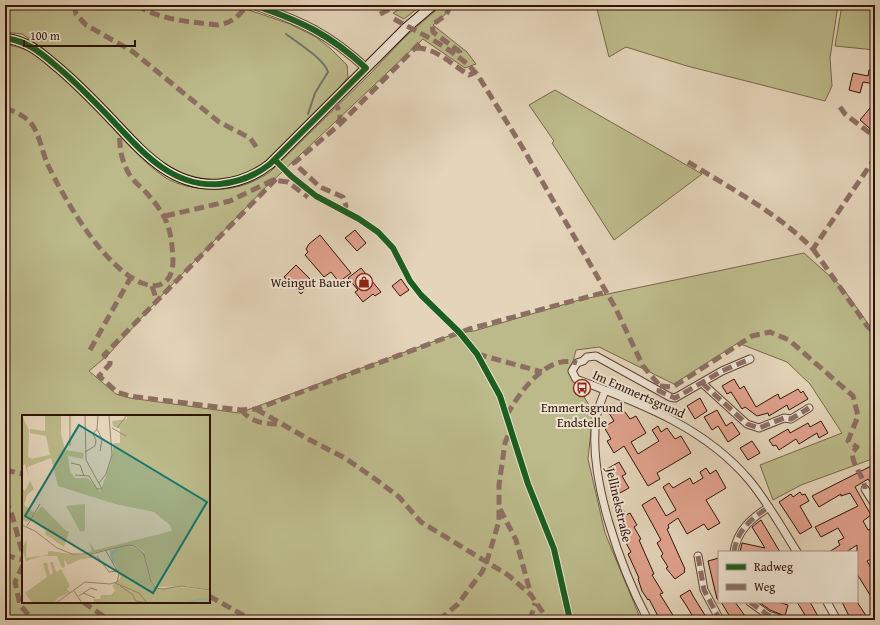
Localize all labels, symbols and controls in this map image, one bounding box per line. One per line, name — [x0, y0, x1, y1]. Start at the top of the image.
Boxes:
scale bar — [24, 22, 135, 48]
text: 100 m — [30, 27, 60, 44]
shop icon: Weingut Bauer — [354, 272, 374, 292]
place label: Weingut Bauer — [270, 273, 352, 292]
street label: Im Emmertsgrund — [590, 365, 688, 423]
bus stop icon: Emmertsgrund Endstelle — [572, 378, 592, 398]
place label: Emmertsgrund Endstelle — [541, 398, 623, 432]
inset map — [22, 415, 210, 603]
street label: Jellinekstraße — [601, 464, 637, 544]
legend — [718, 551, 858, 603]
text: Radweg — [754, 558, 793, 575]
text: Weg — [754, 578, 775, 595]

